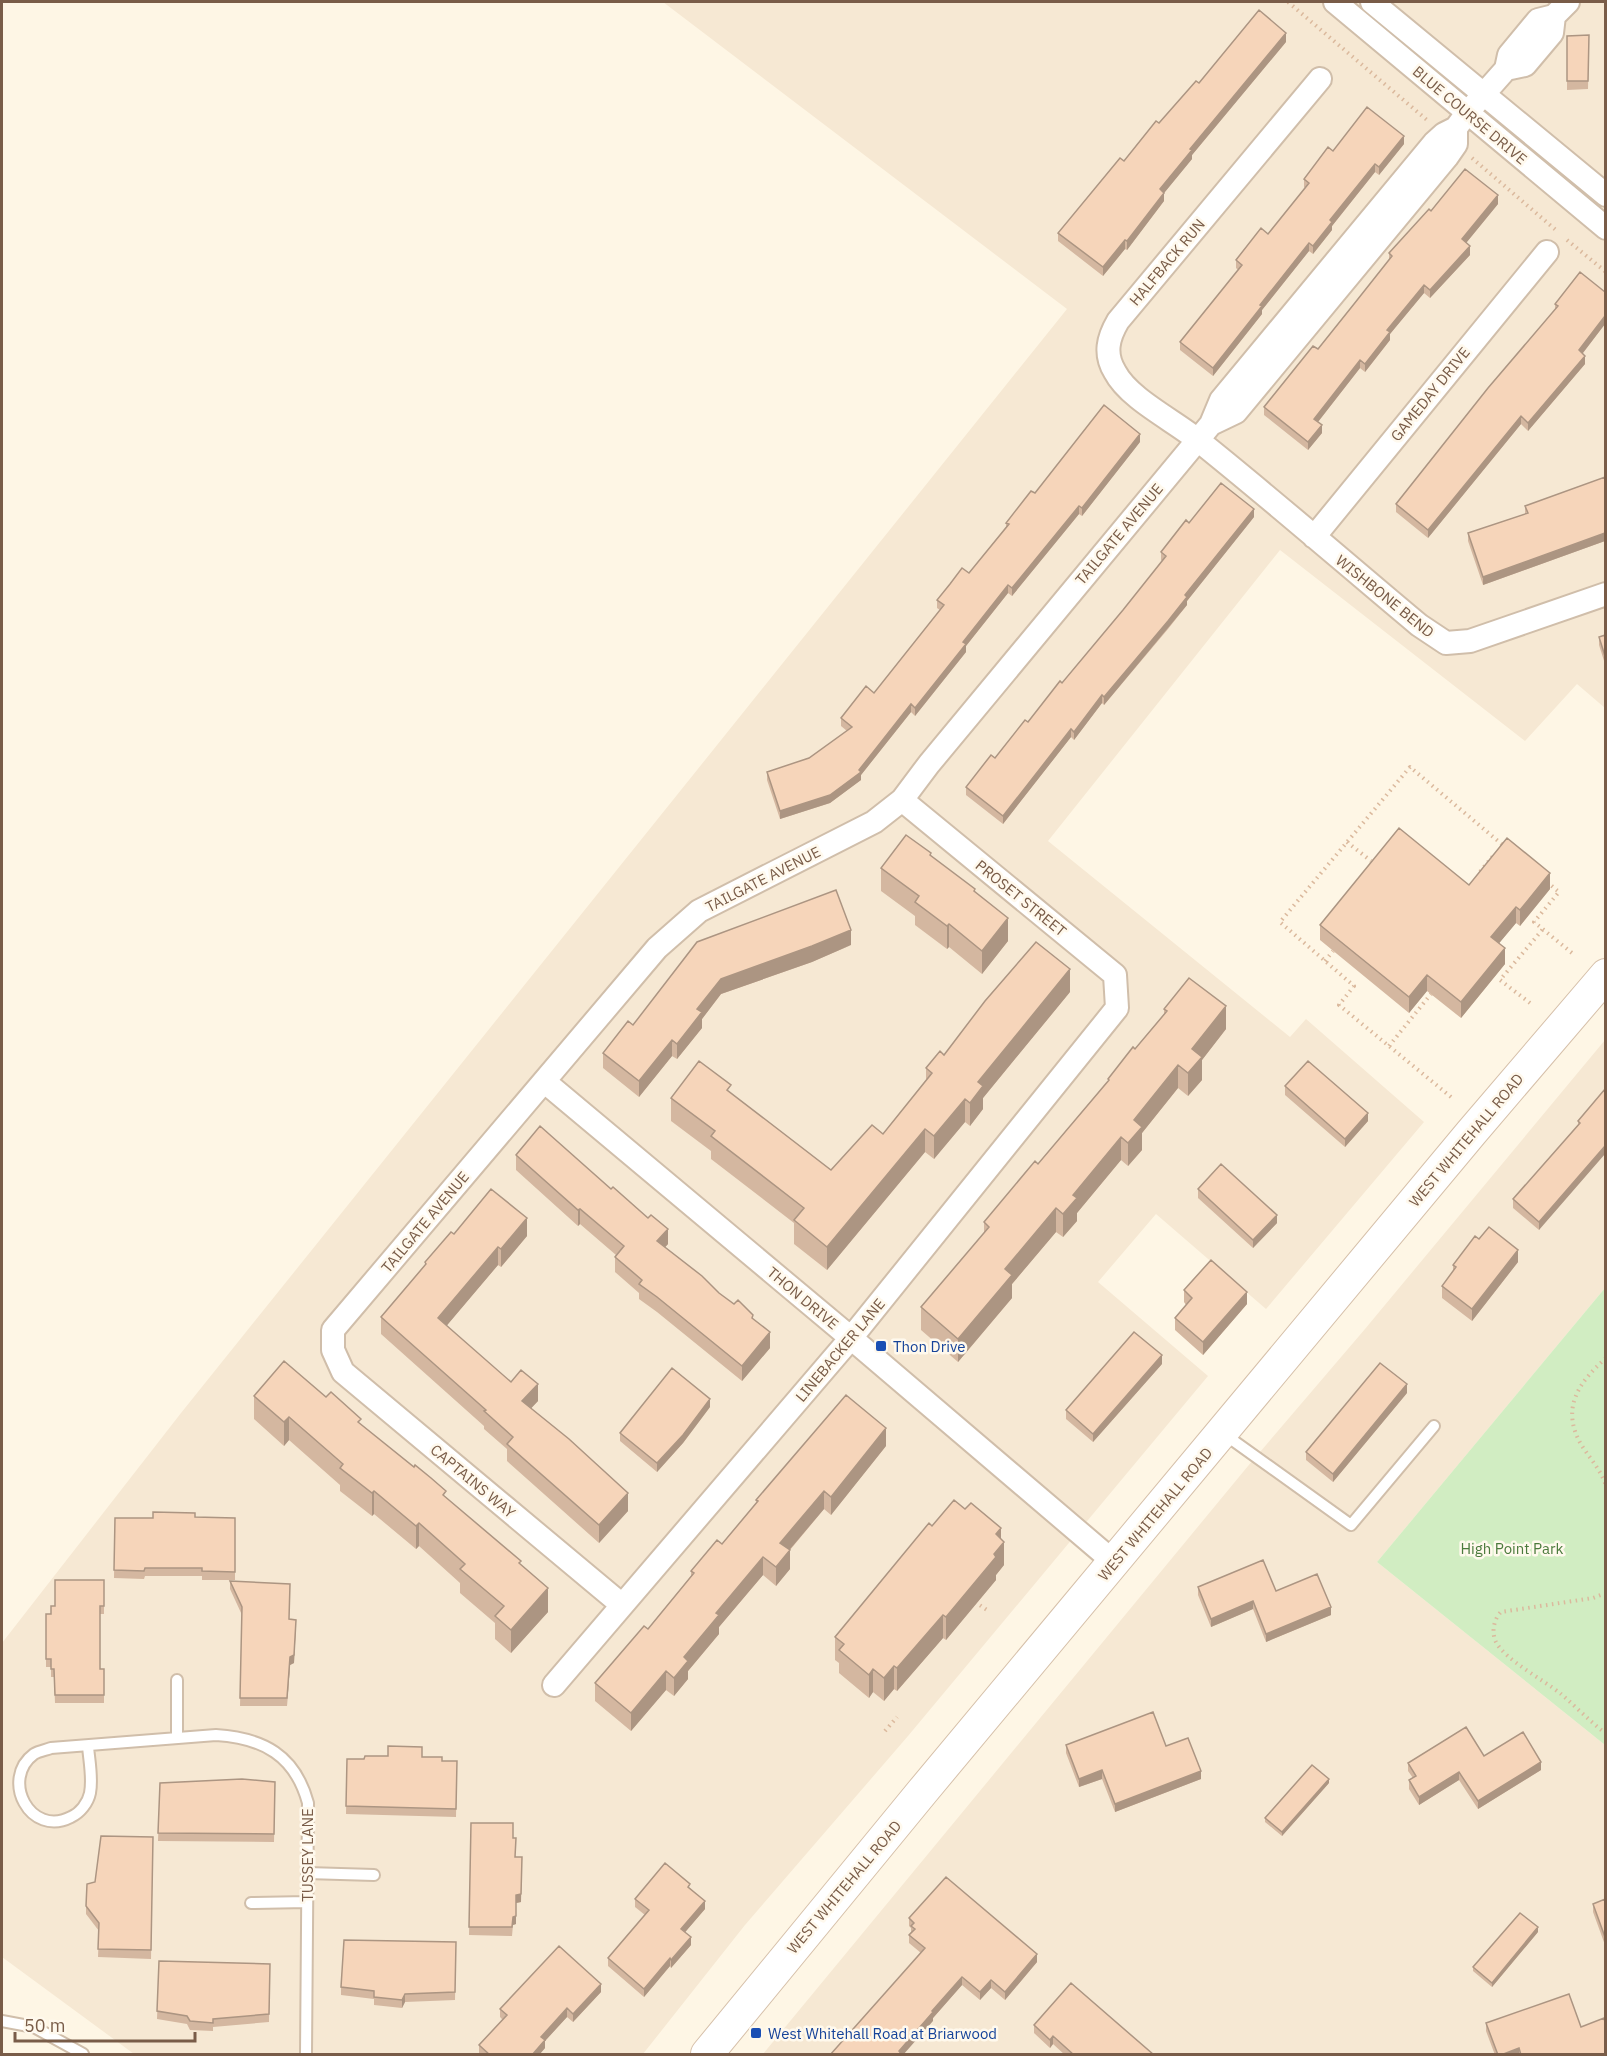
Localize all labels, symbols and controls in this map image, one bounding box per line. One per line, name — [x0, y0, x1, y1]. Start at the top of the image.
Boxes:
street label: BLUE COURSE DRIVE — [1409, 62, 1531, 168]
street label: HALFBACK RUN — [1125, 215, 1209, 309]
street label: GAMEDAY DRIVE — [1386, 343, 1474, 445]
street label: TAILGATE AVENUE — [1071, 479, 1167, 589]
street label: WISHBONE BEND — [1332, 550, 1438, 642]
street label: TAILGATE AVENUE — [702, 842, 824, 916]
street label: PROSET STREET — [972, 856, 1071, 941]
street label: WEST WHITEHALL ROAD — [1405, 1069, 1527, 1211]
street label: TAILGATE AVENUE — [377, 1167, 473, 1277]
street label: THON DRIVE — [763, 1263, 843, 1333]
street label: LINEBACKER LANE — [791, 1294, 889, 1406]
place label: Thon Drive — [893, 1337, 965, 1356]
marker: Thon Drive — [874, 1339, 888, 1353]
street label: CAPTAINS WAY — [427, 1440, 519, 1522]
street label: WEST WHITEHALL ROAD — [1094, 1443, 1216, 1585]
park label: High Point Park — [1461, 1539, 1564, 1558]
street label: TUSSEY LANE — [298, 1808, 317, 1902]
street label: WEST WHITEHALL ROAD — [783, 1816, 905, 1958]
scale bar — [15, 2005, 195, 2043]
text: 50 m — [24, 2014, 66, 2037]
place label: West Whitehall Road at Briarwood — [768, 2024, 997, 2043]
marker: West Whitehall Road at Briarwood — [749, 2026, 763, 2040]

